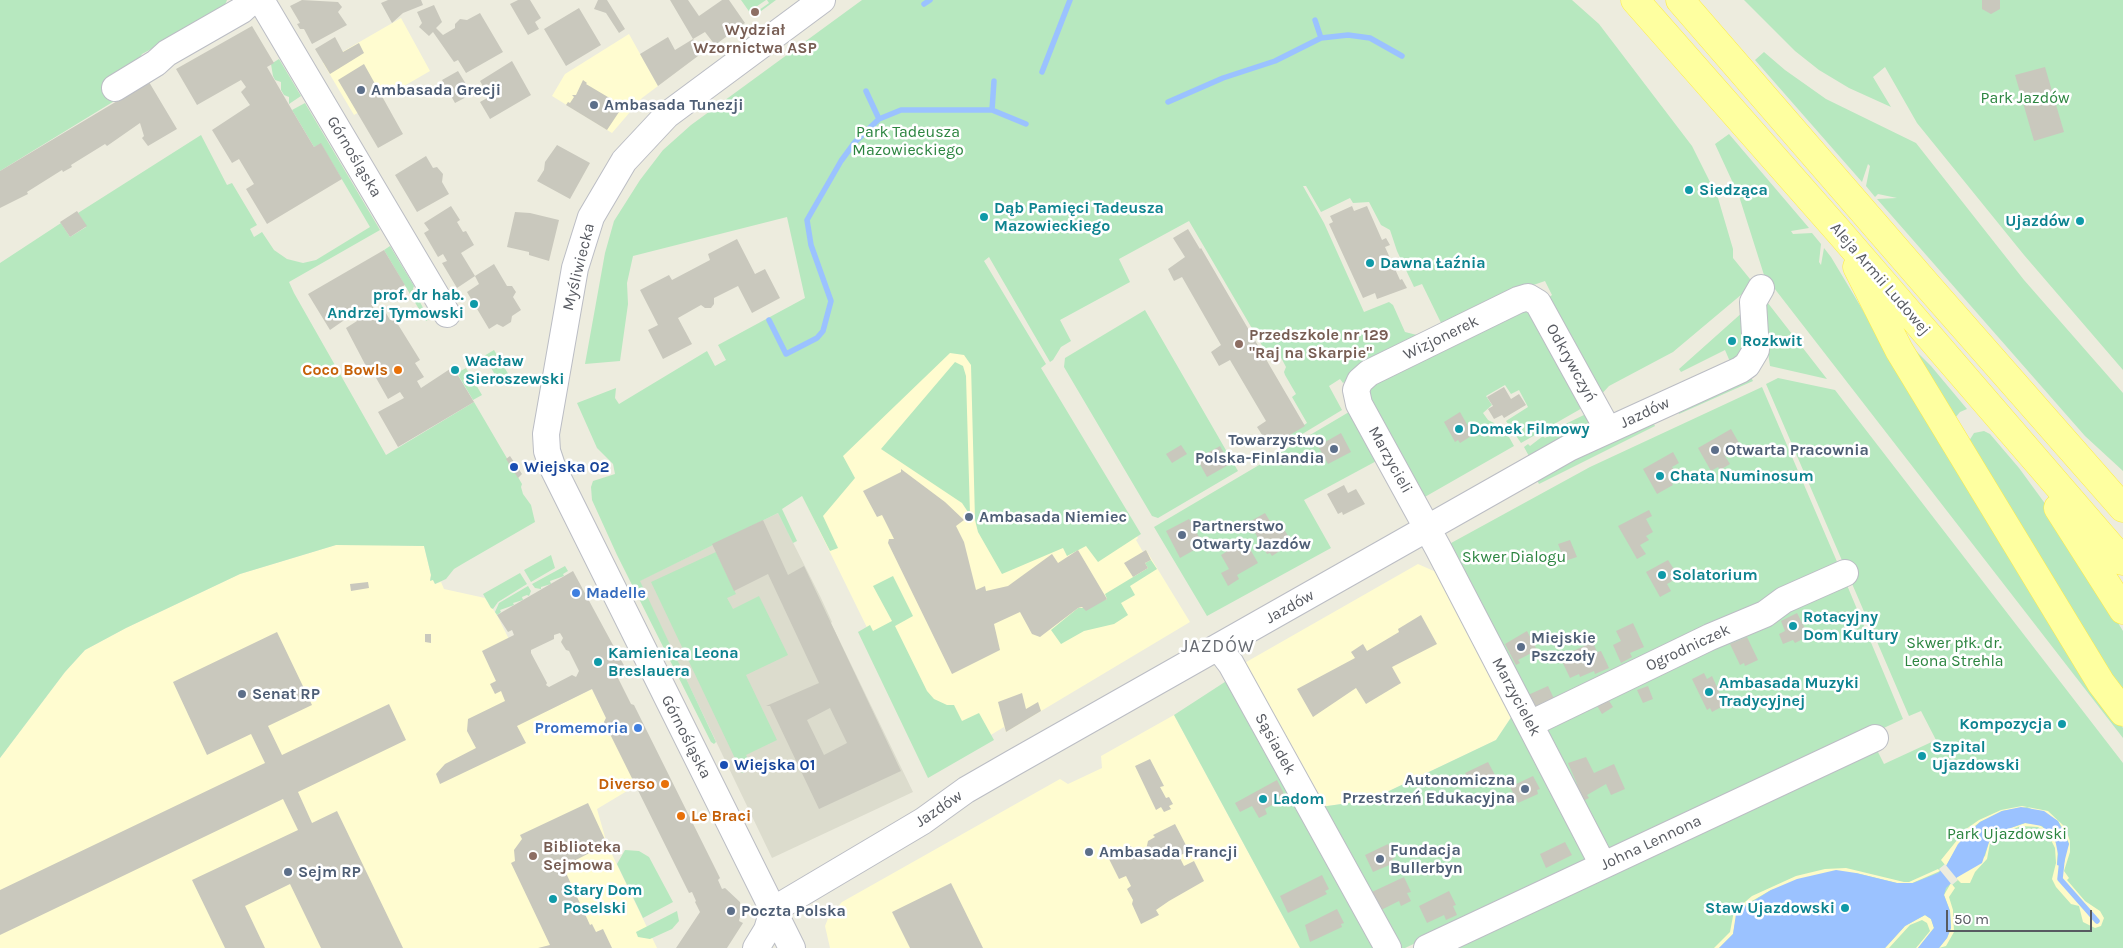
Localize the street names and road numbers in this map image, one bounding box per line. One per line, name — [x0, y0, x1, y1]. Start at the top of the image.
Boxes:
street label: Górnośląska — [322, 113, 386, 201]
street label: Aleja Armii Ludowej — [1826, 219, 1934, 339]
street label: Myśliwiecka — [559, 221, 599, 313]
street label: Wizjonerek — [1400, 312, 1482, 364]
street label: Odkrywczyń — [1542, 320, 1600, 406]
street label: Jazdów — [1617, 393, 1673, 433]
street label: Marzycieli — [1364, 423, 1416, 497]
street label: Jazdów — [1262, 586, 1318, 628]
street label: Ogrodniczek — [1643, 620, 1733, 676]
street label: Marzycielek — [1487, 654, 1545, 740]
street label: Górnośląska — [657, 692, 715, 782]
street label: Sąsiadek — [1250, 710, 1300, 778]
street label: Jazdów — [912, 786, 966, 832]
street label: Johna Lennona — [1597, 811, 1705, 875]

